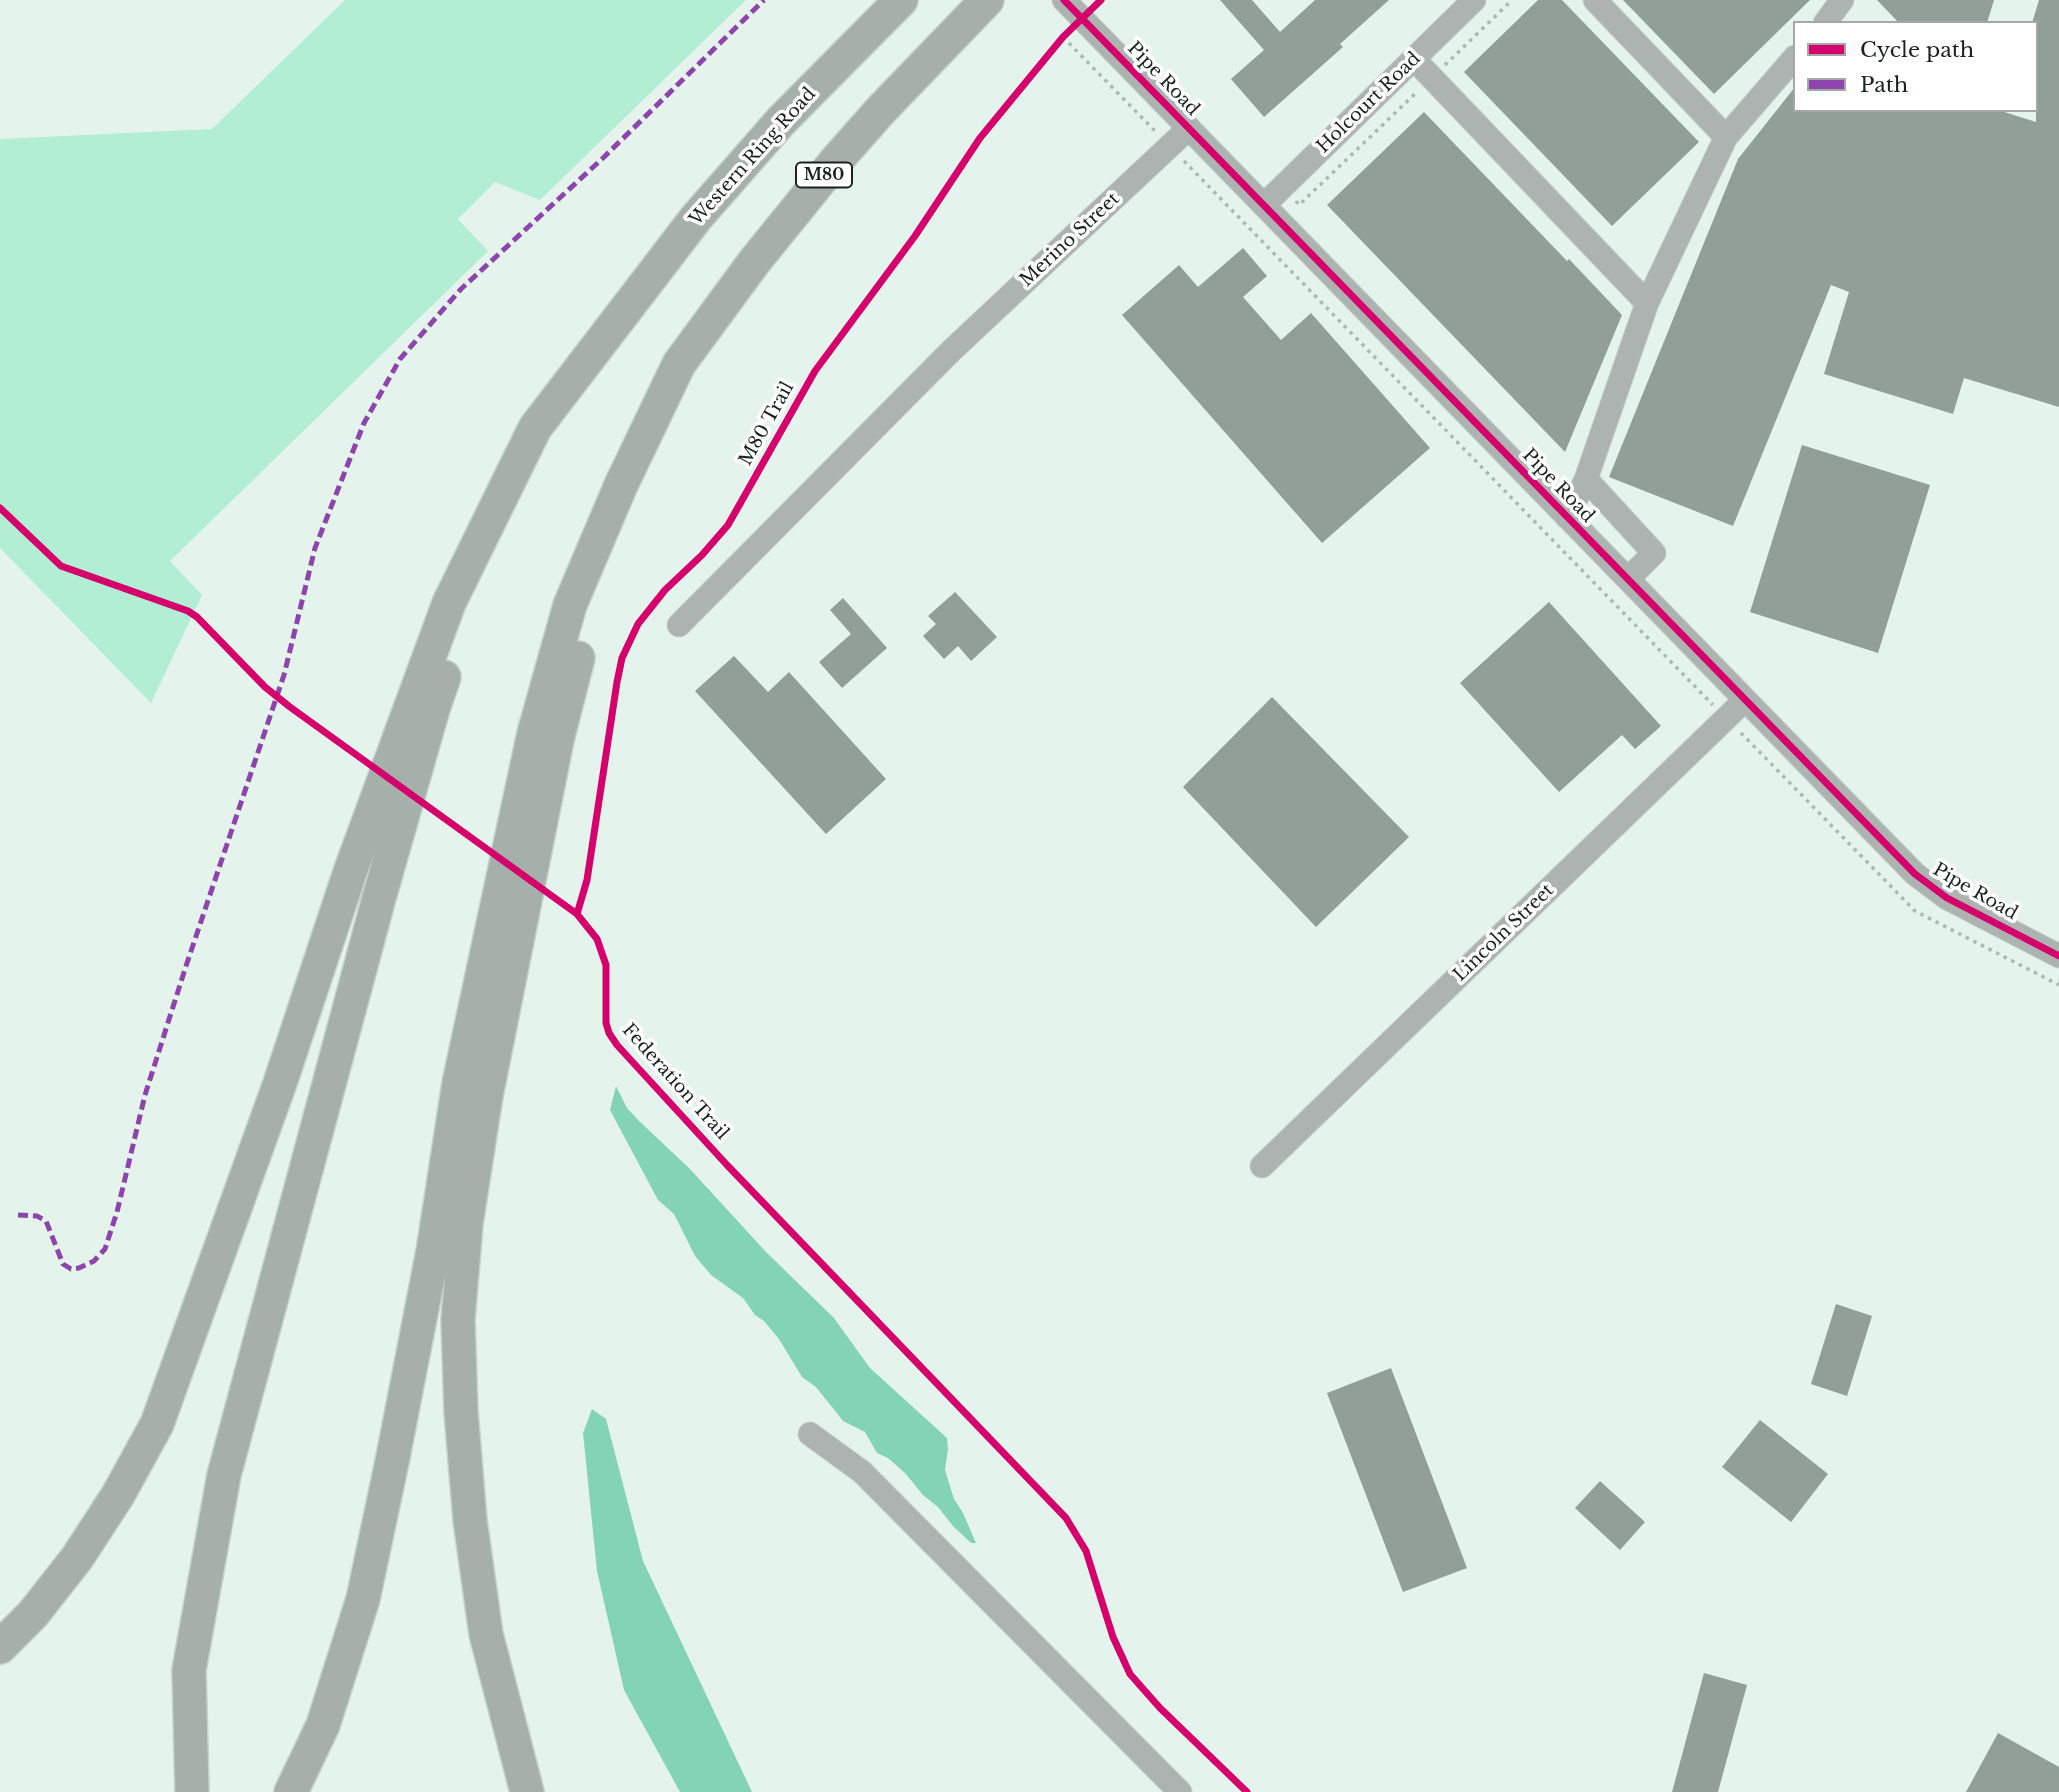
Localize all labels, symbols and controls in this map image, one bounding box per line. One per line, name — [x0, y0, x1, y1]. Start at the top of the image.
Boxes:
legend — [1793, 21, 2038, 112]
text: Cycle path — [1860, 37, 1974, 63]
street label: Pipe Road — [1123, 38, 1203, 120]
street label: Holcourt Road — [1313, 48, 1425, 158]
text: Path — [1860, 72, 1908, 98]
street label: Western Ring Road — [685, 84, 821, 230]
road number: M80 — [796, 162, 852, 188]
street label: Merino Street — [1016, 189, 1124, 291]
street label: M80 Trail — [735, 378, 799, 470]
street label: Pipe Road — [1518, 445, 1598, 527]
street label: Pipe Road — [1929, 859, 2021, 925]
street label: Lincoln Street — [1450, 880, 1558, 986]
street label: Federation Trail — [617, 1020, 733, 1144]

